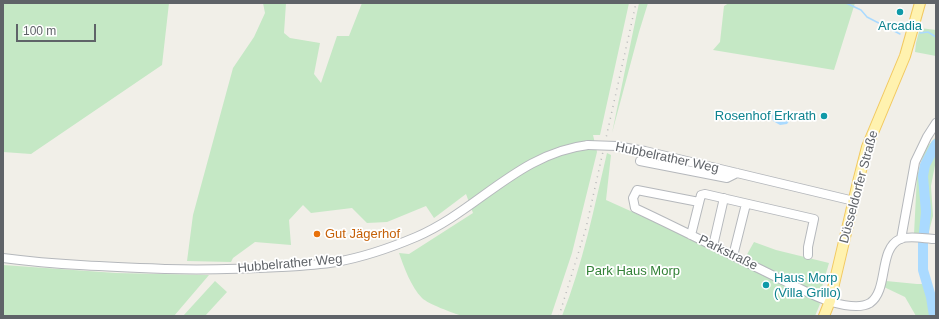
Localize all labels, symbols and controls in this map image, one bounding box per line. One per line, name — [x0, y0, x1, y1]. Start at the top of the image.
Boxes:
marker: Arcadia — [895, 7, 905, 17]
scale bar — [18, 16, 98, 42]
place label: Arcadia — [878, 18, 922, 34]
text: 100 m — [23, 24, 56, 38]
place label: Rosenhof Erkrath — [715, 108, 816, 124]
marker: Rosenhof Erkrath — [819, 111, 829, 121]
street label: Düsseldorfer Straße — [836, 129, 882, 245]
street label: Hubbelrather Weg — [614, 139, 720, 177]
place label: Gut Jägerhof — [325, 226, 400, 242]
marker: Gut Jägerhof — [312, 229, 322, 239]
street label: Parkstraße — [696, 232, 760, 274]
street label: Hubbelrather Weg — [237, 252, 343, 276]
park label: Park Haus Morp — [586, 263, 680, 279]
place label: Haus Morp (Villa Grillo) — [774, 270, 841, 301]
marker: Haus Morp (Villa Grillo) — [761, 280, 771, 290]

